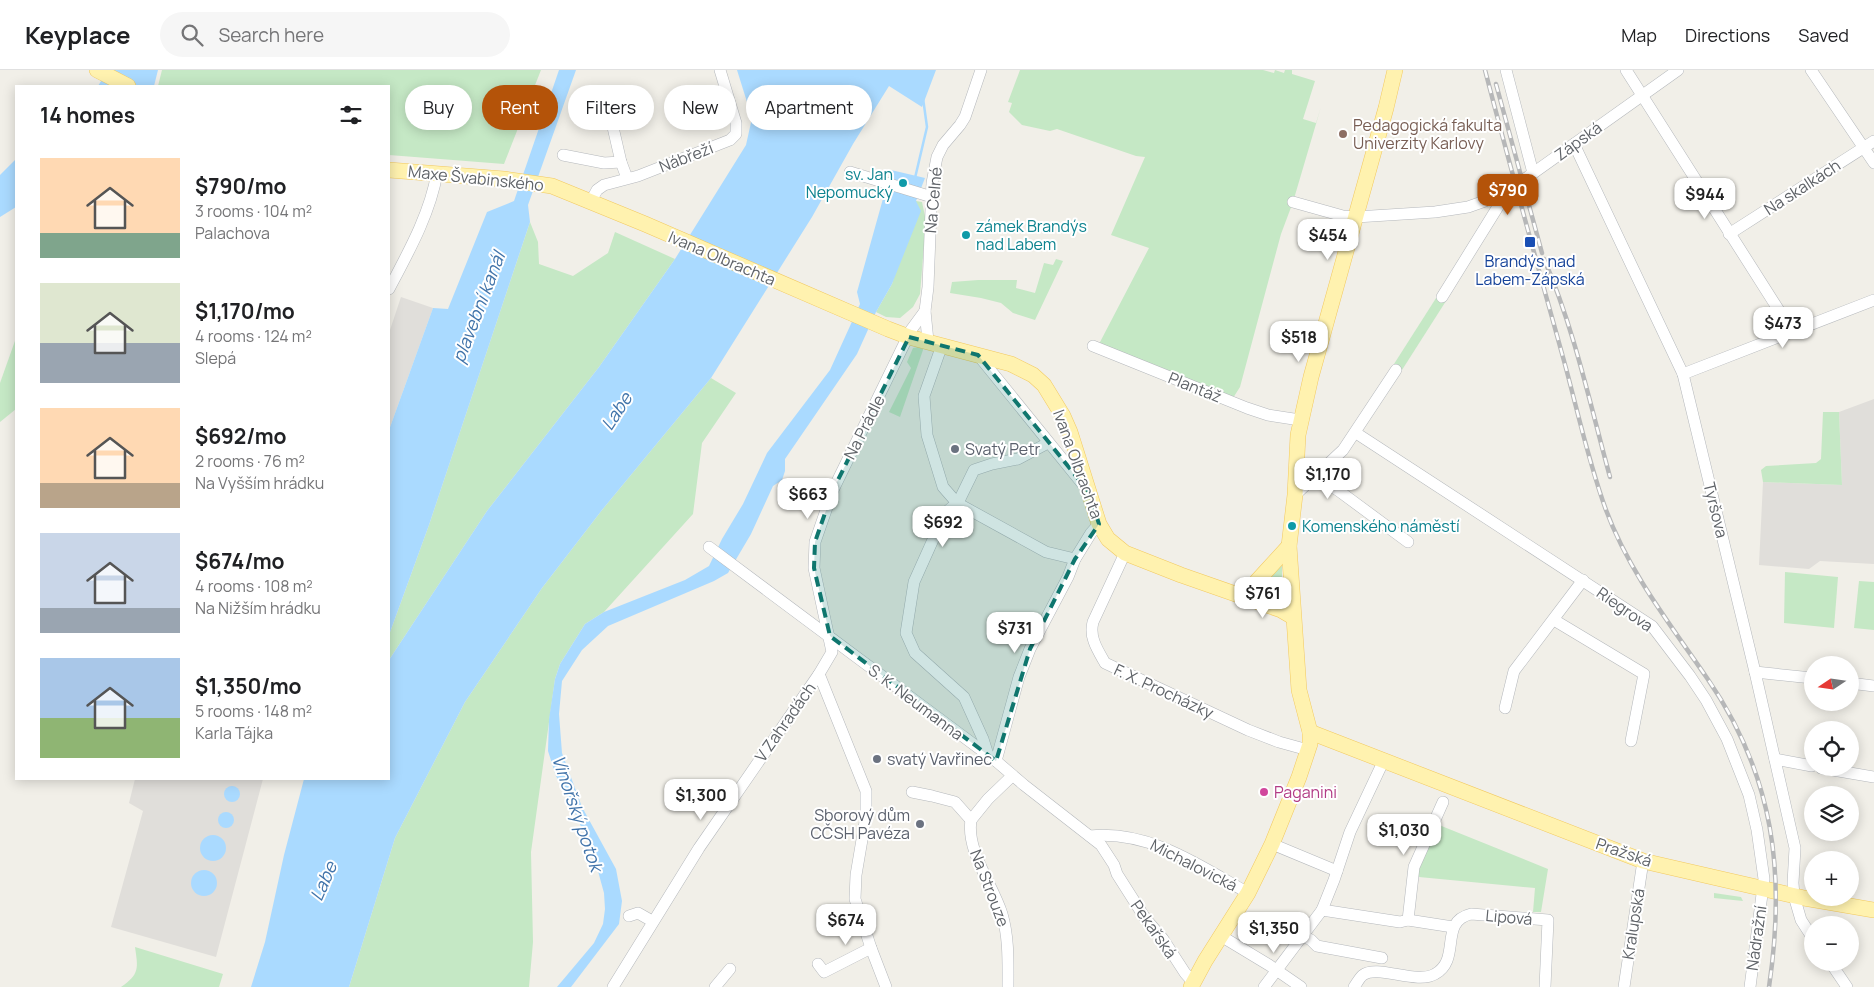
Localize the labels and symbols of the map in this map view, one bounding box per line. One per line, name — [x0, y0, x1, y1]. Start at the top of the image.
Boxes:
place label: Pedagogická fakulta Univerzity Karlovy — [1353, 114, 1502, 154]
street label: Zápská — [1550, 116, 1606, 166]
marker: Pedagogická fakulta Univerzity Karlovy — [1337, 128, 1349, 140]
street label: Nábřeží — [656, 137, 717, 177]
street label: Na skalkách — [1759, 154, 1845, 220]
street label: Maxe Švabinského — [407, 160, 545, 196]
place label: sv. Jan Nepomucký — [806, 163, 894, 203]
street label: Na Celné — [919, 166, 947, 234]
pin: $790 — [1478, 174, 1538, 216]
marker: sv. Jan Nepomucký — [897, 177, 909, 189]
pin: $944 — [1675, 178, 1735, 220]
place label: zámek Brandýs nad Labem — [976, 215, 1087, 255]
pin: $454 — [1298, 218, 1358, 261]
street label: Ivana Olbrachta — [665, 225, 779, 291]
marker: zámek Brandýs nad Labem — [960, 229, 972, 241]
marker: Brandýs nad Labem-Zápská — [1523, 235, 1537, 249]
water label: plavební kanál — [446, 246, 511, 366]
place label: Brandýs nad Labem-Zápská — [1475, 250, 1585, 290]
pin: $473 — [1753, 306, 1813, 349]
pin: $518 — [1269, 320, 1329, 363]
street label: Plantáž — [1165, 366, 1225, 408]
water label: Labe — [595, 386, 638, 434]
street label: Na Prádle — [838, 391, 890, 463]
street label: Ivana Olbrachta — [1048, 406, 1108, 522]
place label: Svatý Petr — [965, 438, 1041, 460]
marker: Svatý Petr — [949, 443, 961, 455]
pin: $1,170 — [1287, 458, 1369, 500]
pin: $663 — [778, 478, 838, 520]
street label: Tyršova — [1699, 480, 1733, 540]
pin: $692 — [913, 506, 973, 548]
place label: Komenského náměstí — [1302, 515, 1460, 537]
marker: Komenského náměstí — [1286, 520, 1298, 532]
pin: $761 — [1233, 576, 1293, 619]
street label: Riegrova — [1593, 582, 1657, 636]
pin: $731 — [985, 612, 1045, 654]
north arrow — [1804, 656, 1859, 711]
street label: F. X. Procházky — [1111, 658, 1218, 724]
street label: S. K. Neumanna — [864, 659, 968, 745]
street label: V Zahradách — [750, 678, 820, 766]
place label: svatý Vavřinec — [887, 748, 992, 770]
water label: Vinořský potok — [547, 752, 610, 877]
marker: svatý Vavřinec — [871, 753, 883, 765]
pin: $1,300 — [660, 778, 742, 821]
place label: Paganini — [1274, 781, 1337, 803]
marker: Paganini — [1258, 786, 1270, 798]
place label: Sborový dům CČSH Pavéza — [810, 804, 910, 844]
pin: $1,030 — [1363, 814, 1445, 856]
marker: Sborový dům CČSH Pavéza — [914, 818, 926, 830]
street label: Pražská — [1593, 832, 1655, 872]
street label: Michalovická — [1147, 834, 1241, 896]
street label: Na Strouze — [965, 846, 1015, 930]
water label: Labe — [304, 856, 343, 904]
street label: Kralupská — [1617, 887, 1649, 961]
street label: Pekařská — [1126, 895, 1182, 963]
pin: $674 — [816, 904, 876, 946]
street label: Lipová — [1485, 904, 1533, 930]
street label: Nádražní — [1741, 904, 1771, 972]
pin: $1,350 — [1233, 912, 1315, 954]

